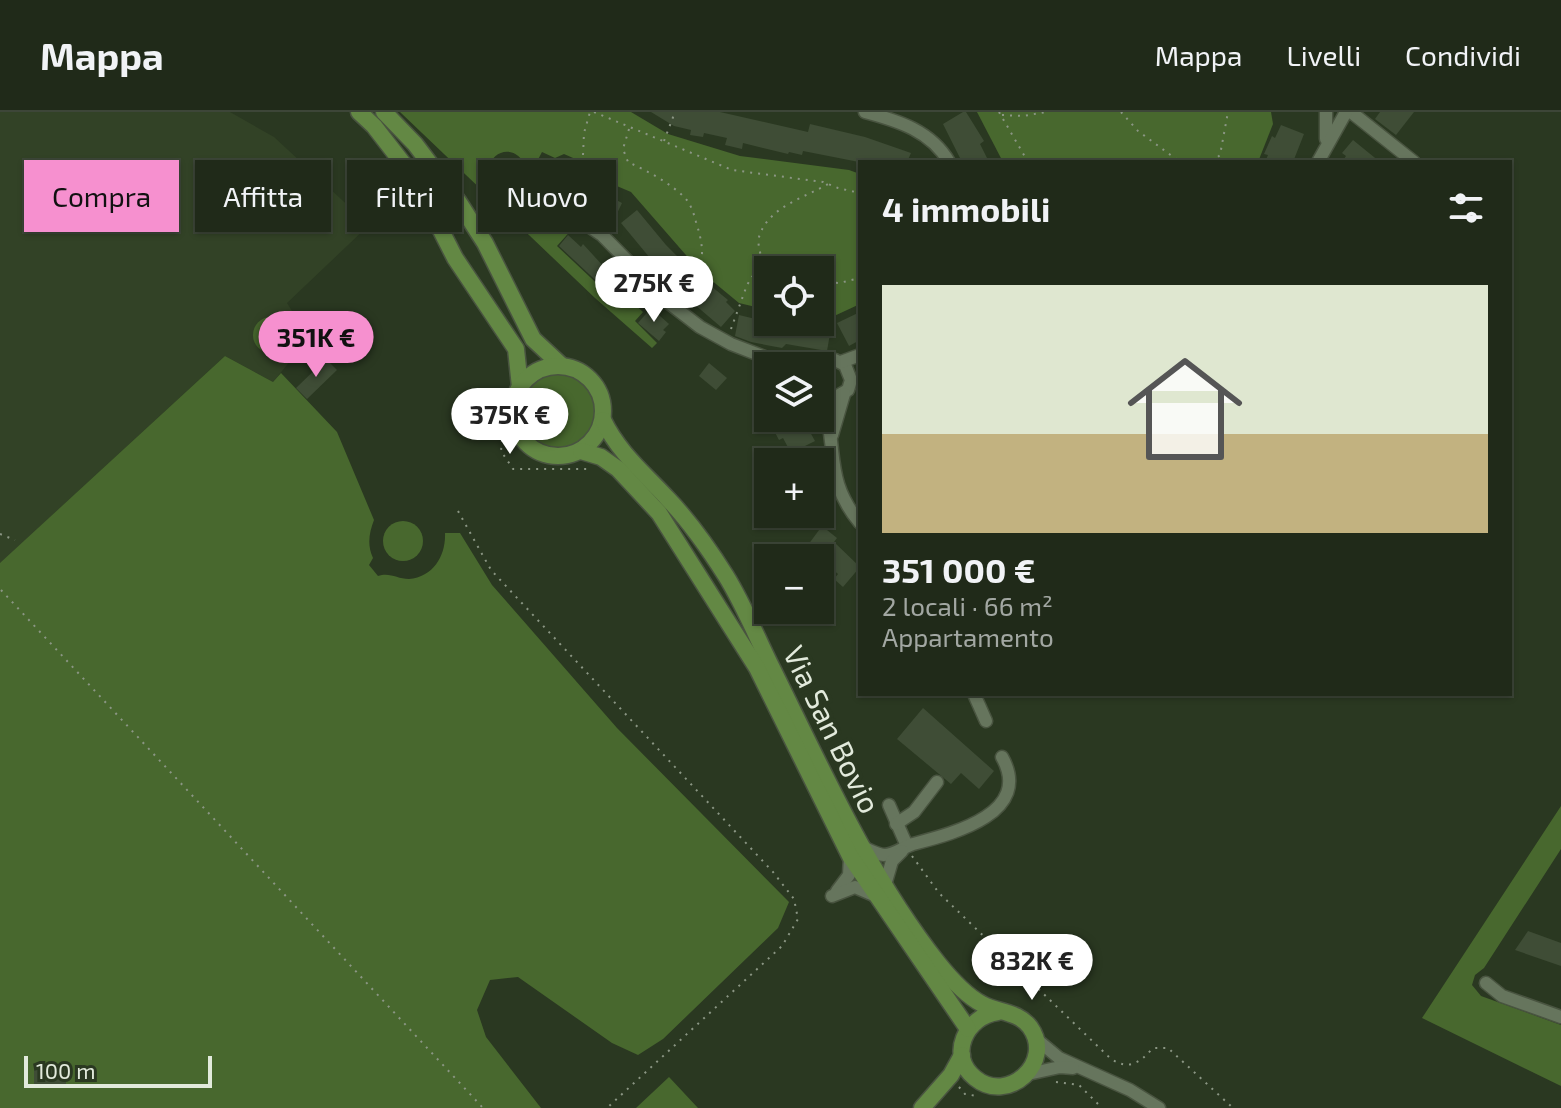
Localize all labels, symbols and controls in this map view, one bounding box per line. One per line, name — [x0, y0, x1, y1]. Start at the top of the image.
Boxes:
text: Mappa — [40, 32, 164, 78]
text: Mappa — [1155, 38, 1242, 72]
text: Livelli — [1286, 38, 1361, 72]
text: Condividi — [1405, 38, 1521, 72]
chip: Compra — [24, 160, 179, 232]
chip: Affitta — [195, 160, 331, 232]
chip: Filtri — [347, 160, 462, 232]
chip: Nuovo — [478, 160, 616, 232]
icon: filters — [1444, 186, 1488, 230]
text: 4 immobili — [882, 188, 1050, 229]
pin: 275K € — [589, 256, 719, 324]
map controls — [754, 256, 834, 624]
button: locate — [754, 256, 834, 336]
text: 275K € — [613, 266, 695, 297]
pin: 351K € — [251, 311, 381, 379]
text: 351K € — [277, 321, 355, 352]
icon: home — [1113, 337, 1257, 481]
button: layers — [754, 352, 834, 432]
pin: 375K € — [445, 388, 575, 456]
text: 375K € — [469, 398, 551, 429]
button: + — [754, 448, 834, 528]
button: − — [754, 544, 834, 624]
text: 351 000 € — [882, 549, 1036, 590]
text: 2 locali · 66 m² — [882, 590, 1053, 621]
text: Appartamento — [882, 621, 1054, 652]
street label: Via San Bovio — [777, 639, 889, 819]
pin: 832K € — [967, 934, 1097, 1002]
text: 832K € — [990, 944, 1074, 975]
scale bar — [24, 1052, 212, 1088]
text: 100 m — [36, 1057, 95, 1083]

